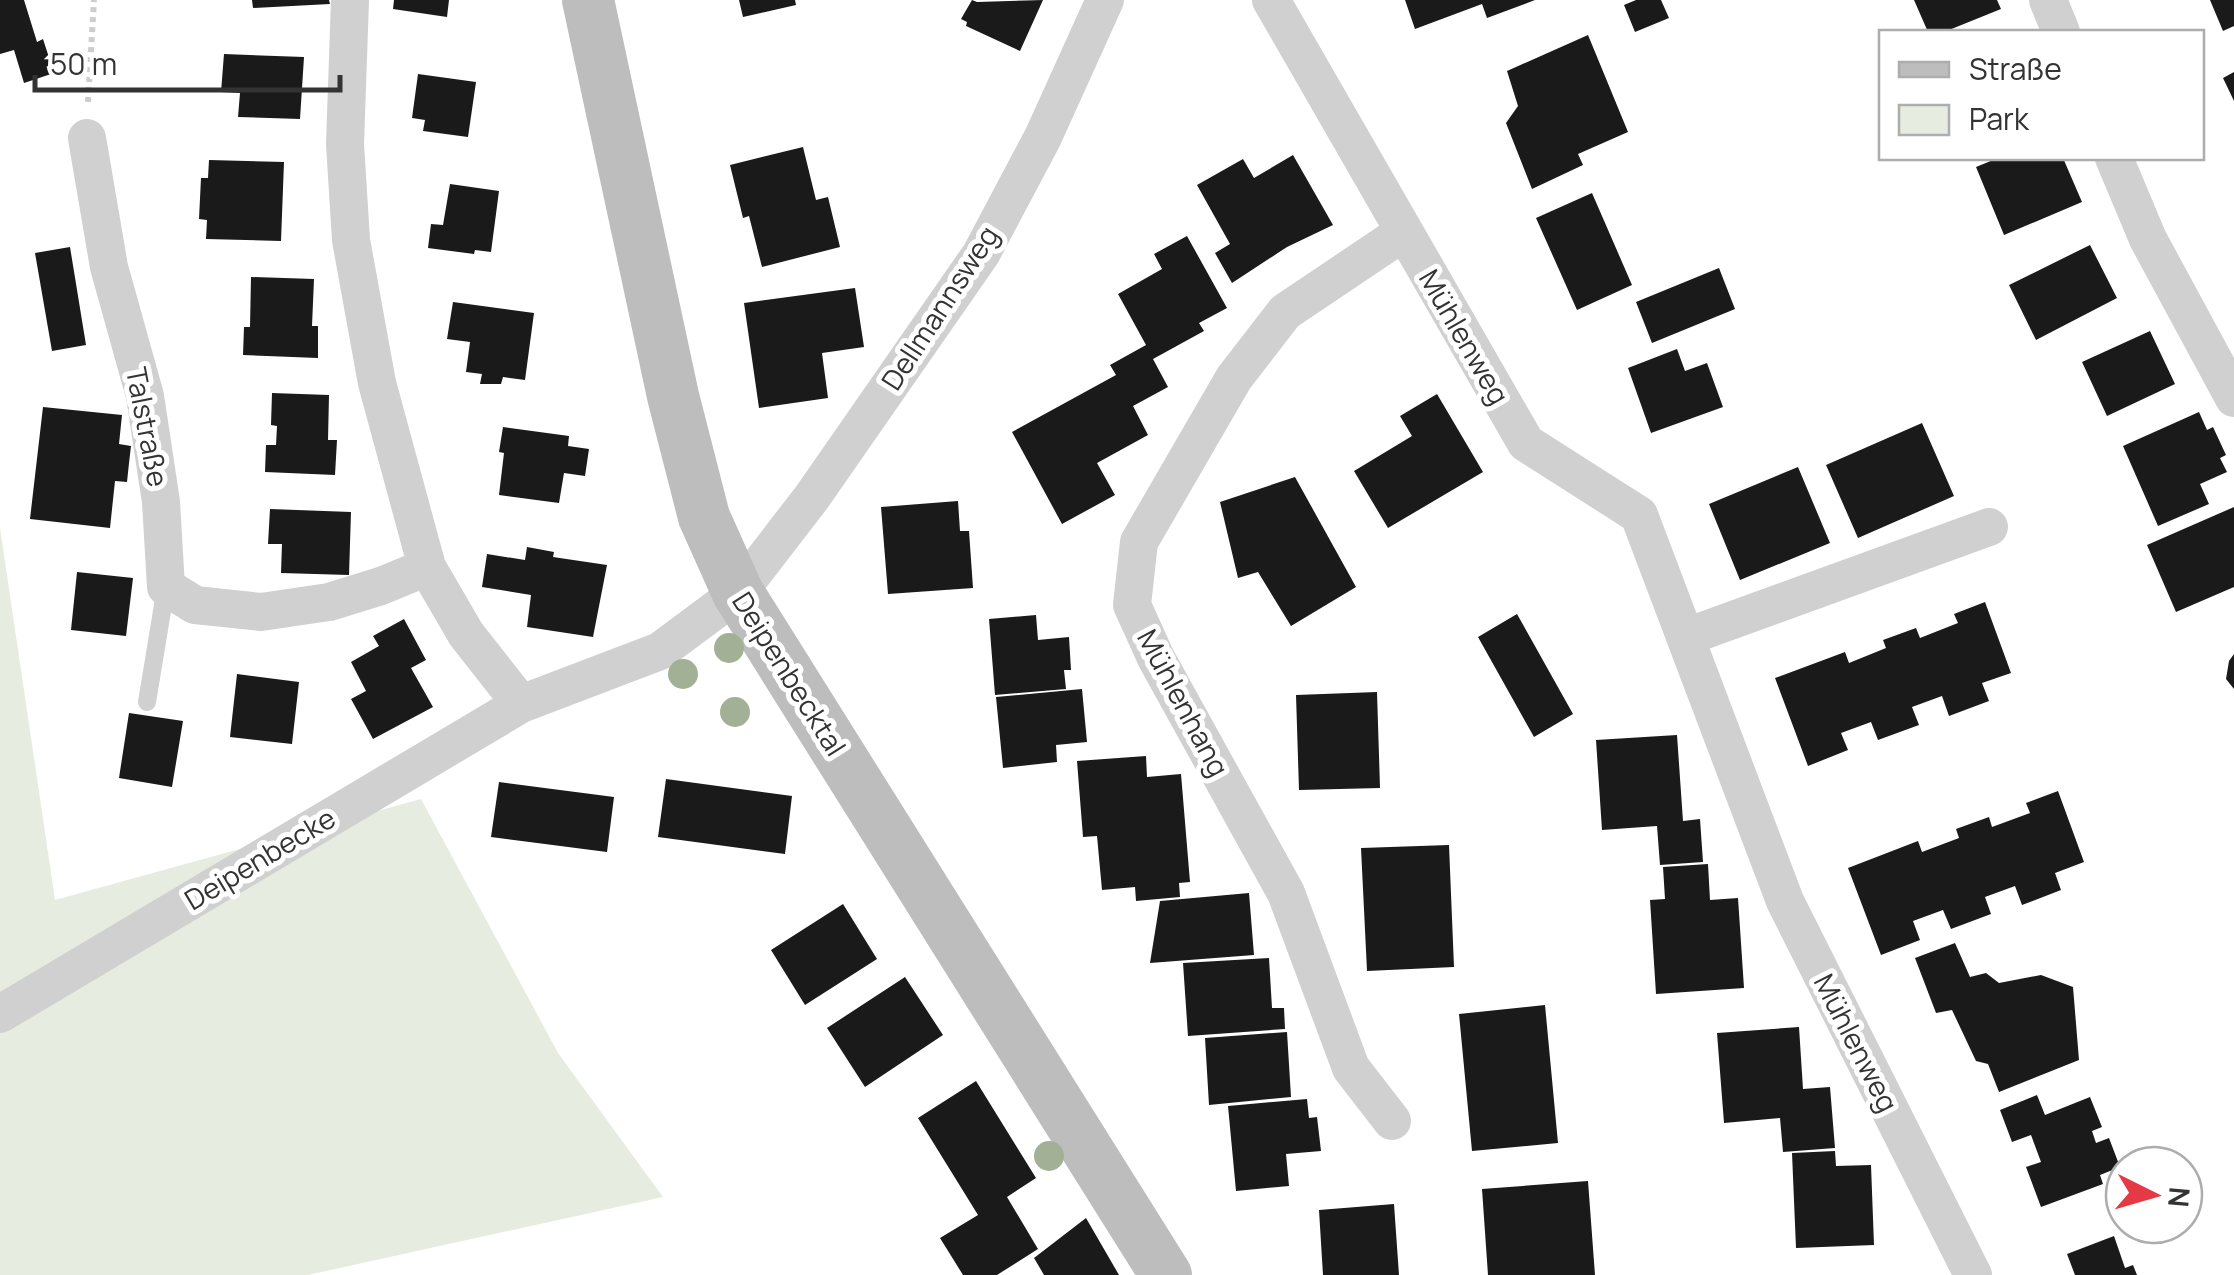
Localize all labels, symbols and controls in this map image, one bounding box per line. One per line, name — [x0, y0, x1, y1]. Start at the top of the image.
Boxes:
scale bar — [35, 30, 340, 92]
legend — [1879, 30, 2204, 160]
text: 50 m — [50, 43, 117, 84]
text: Straße — [1969, 48, 2062, 89]
text: Park — [1969, 98, 2030, 139]
street label: Dellmannsweg — [872, 218, 1007, 397]
street label: Mühlenweg — [1411, 262, 1519, 411]
street label: Talstraße — [118, 364, 178, 490]
street label: Deipenbecktal — [724, 584, 855, 763]
street label: Mühlenhang — [1129, 622, 1239, 783]
street label: Deipenbecke — [177, 798, 342, 918]
street label: Mühlenweg — [1806, 967, 1908, 1118]
north arrow — [2104, 1145, 2204, 1245]
text: N — [2160, 1186, 2200, 1209]

